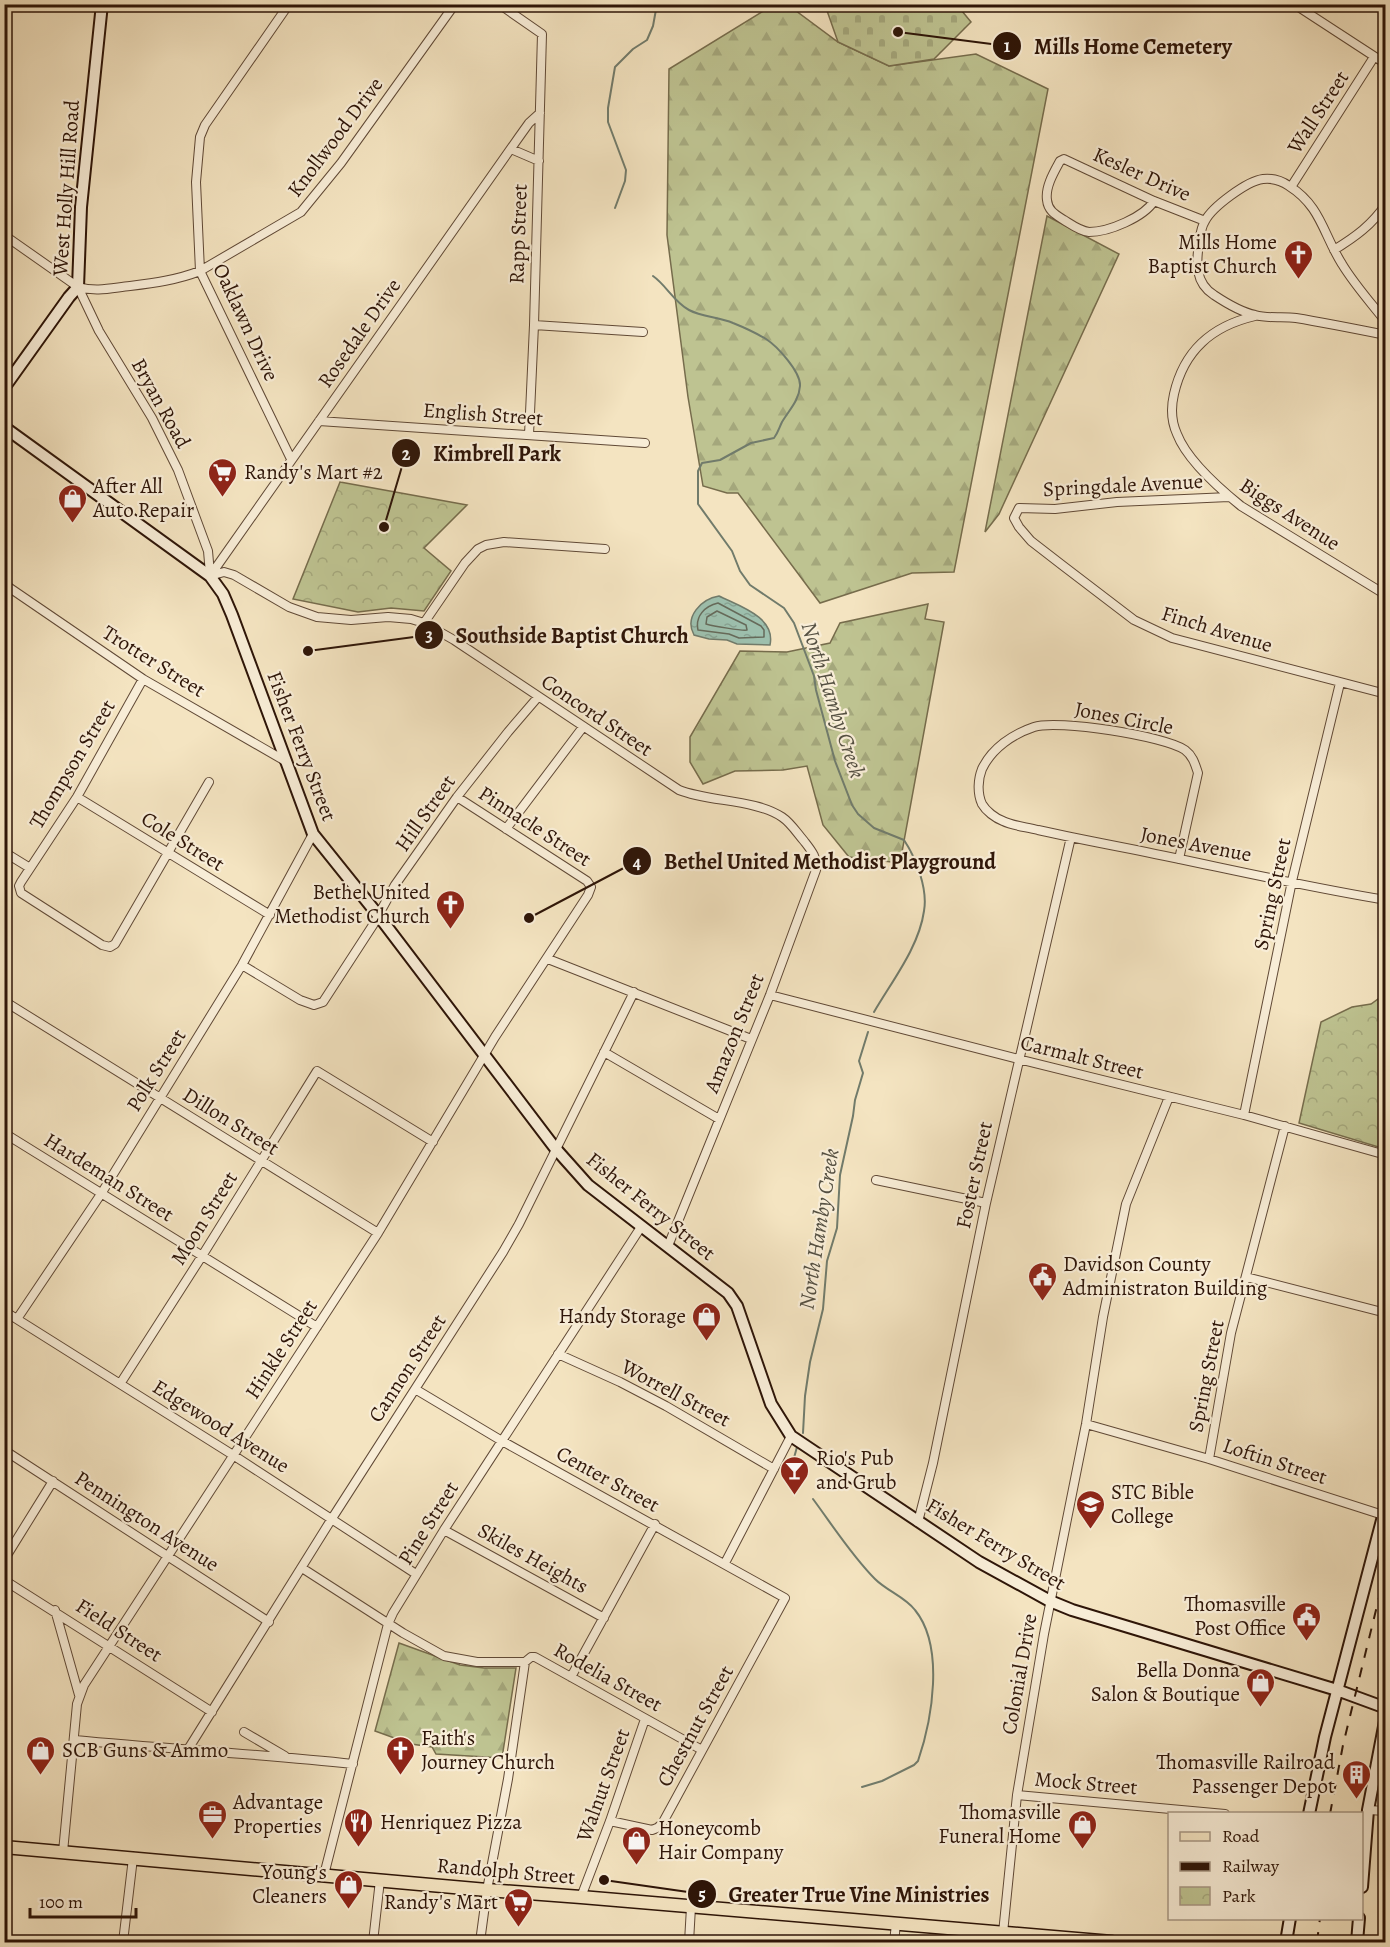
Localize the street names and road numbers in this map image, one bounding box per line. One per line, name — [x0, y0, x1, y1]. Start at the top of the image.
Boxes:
street label: Wall Street — [1280, 65, 1355, 160]
street label: Knollwood Drive — [281, 71, 389, 203]
street label: West Holly Hill Road — [46, 98, 86, 278]
street label: Kesler Drive — [1089, 140, 1195, 208]
street label: Rapp Street — [502, 183, 534, 285]
street label: Oaklawn Drive — [206, 259, 286, 385]
street label: Rosedale Drive — [311, 273, 407, 393]
street label: Bryan Road — [125, 353, 198, 454]
street label: English Street — [422, 396, 544, 432]
street label: Springdale Avenue — [1042, 467, 1204, 503]
street label: Biggs Avenue — [1234, 471, 1346, 557]
street label: Finch Avenue — [1158, 599, 1276, 659]
street label: Trotter Street — [97, 618, 211, 704]
street label: Fisher Ferry Street — [261, 667, 343, 825]
street label: Concord Street — [536, 667, 658, 763]
street label: Thompson Street — [22, 694, 122, 834]
street label: Jones Circle — [1072, 695, 1176, 741]
street label: Hill Street — [388, 769, 462, 857]
street label: Pinnacle Street — [473, 779, 597, 873]
street label: Cole Street — [136, 804, 230, 878]
street label: Jones Avenue — [1138, 820, 1254, 868]
street label: Spring Street — [1246, 835, 1298, 953]
street label: Amazon Street — [697, 969, 771, 1098]
street label: Polk Street — [120, 1023, 192, 1117]
street label: Carmalt Street — [1017, 1028, 1147, 1086]
street label: Dillon Street — [177, 1080, 285, 1162]
street label: Foster Street — [949, 1119, 999, 1231]
street label: Hardeman Street — [39, 1126, 179, 1228]
street label: Fisher Ferry Street — [581, 1145, 721, 1267]
street label: Moon Street — [164, 1166, 244, 1270]
street label: Hinkle Street — [238, 1294, 324, 1404]
street label: Cannon Street — [362, 1308, 452, 1428]
street label: Spring Street — [1181, 1317, 1231, 1435]
street label: Worrell Street — [616, 1352, 736, 1434]
street label: Edgewood Avenue — [147, 1373, 295, 1479]
street label: Loftin Street — [1219, 1431, 1331, 1491]
street label: Center Street — [551, 1439, 665, 1519]
street label: Pennington Avenue — [70, 1464, 224, 1578]
street label: Pine Street — [391, 1476, 465, 1570]
street label: Fisher Ferry Street — [921, 1491, 1071, 1597]
street label: Skiles Heights — [473, 1516, 593, 1600]
street label: Field Street — [70, 1592, 168, 1668]
street label: Colonial Drive — [995, 1611, 1043, 1737]
street label: Rodelia Street — [549, 1636, 667, 1718]
street label: Chestnut Street — [650, 1660, 740, 1792]
street label: Walnut Street — [569, 1725, 636, 1846]
street label: Mock Street — [1033, 1765, 1139, 1801]
street label: Randolph Street — [436, 1851, 576, 1891]

